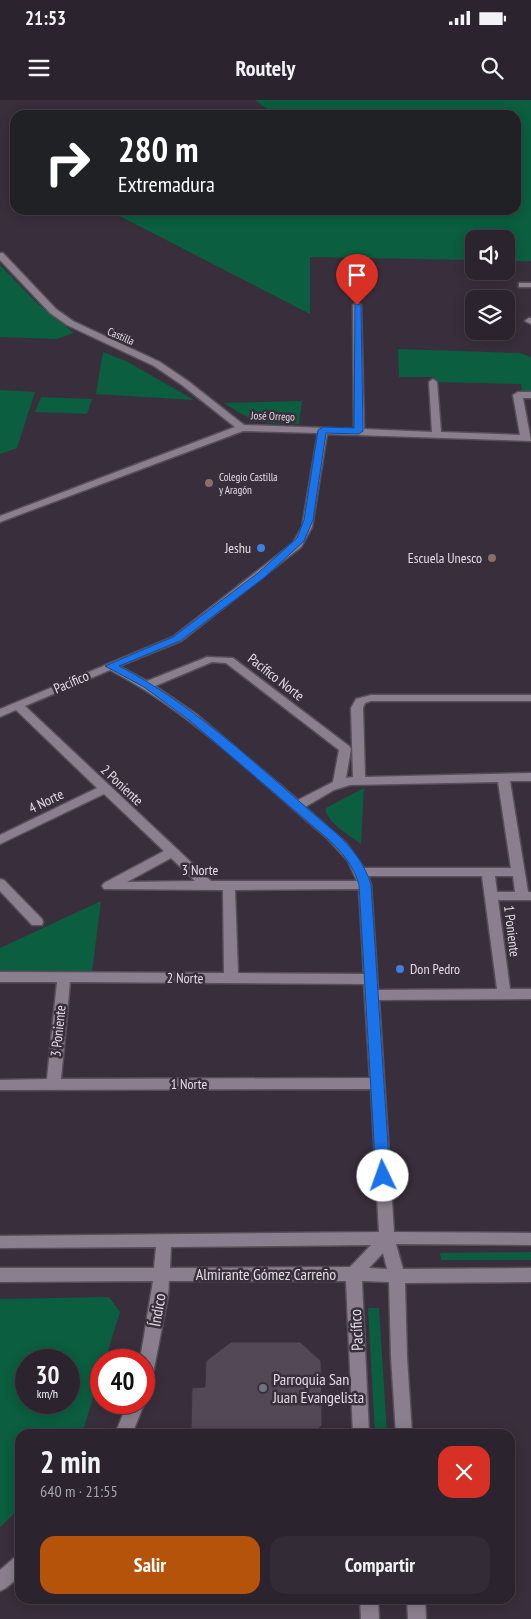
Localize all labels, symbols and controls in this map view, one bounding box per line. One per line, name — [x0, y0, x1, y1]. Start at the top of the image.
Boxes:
text: 21:53 — [25, 6, 66, 30]
icon: menu — [25, 54, 53, 82]
text: Routely — [236, 54, 295, 82]
icon: search — [478, 54, 506, 82]
text: 280 m — [118, 126, 199, 172]
icon: right — [35, 130, 100, 195]
text: Extremadura — [118, 170, 215, 198]
map controls — [465, 230, 515, 340]
button: sound — [465, 230, 515, 280]
pin — [336, 254, 378, 305]
icon: arrive — [343, 261, 371, 289]
button: layers — [465, 290, 515, 340]
street label: Castilla — [105, 324, 137, 348]
street label: José Orrego — [250, 408, 295, 424]
place label: Colegio Castilla y Aragón — [219, 470, 278, 497]
marker: Colegio Castilla y Aragón — [203, 477, 215, 489]
place label: Jeshu — [224, 539, 251, 557]
marker: Jeshu — [255, 542, 267, 554]
place label: Escuela Unesco — [408, 549, 482, 567]
marker: Escuela Unesco — [486, 552, 498, 564]
street label: Pacífico Norte — [244, 649, 308, 705]
street label: Pacífico — [51, 667, 91, 697]
street label: 2 Poniente — [97, 761, 147, 809]
street label: 4 Norte — [26, 785, 67, 817]
street label: 3 Norte — [182, 861, 218, 879]
street label: 1 Poniente — [500, 904, 524, 958]
place label: Don Pedro — [410, 960, 460, 978]
marker: Don Pedro — [394, 963, 406, 975]
street label: 2 Norte — [167, 969, 204, 987]
street label: 3 Poniente — [46, 1004, 70, 1058]
street label: 1 Norte — [171, 1075, 207, 1093]
position arrow — [356, 1149, 408, 1201]
street label: Almirante Gómez Carreño — [196, 1264, 336, 1284]
street label: Índico — [144, 1292, 170, 1328]
street label: Pacífico — [345, 1309, 367, 1351]
speed limit sign: 40 — [90, 1349, 155, 1414]
text: 30 — [36, 1359, 59, 1391]
place label: Parroquia San Juan Evangelista — [272, 1369, 364, 1407]
marker: Parroquia San Juan Evangelista — [257, 1382, 269, 1394]
text: km/h — [37, 1386, 58, 1401]
text: 2 min — [40, 1442, 101, 1481]
button: close — [438, 1446, 490, 1498]
text: 640 m · 21:55 — [40, 1481, 118, 1501]
button: Salir — [40, 1536, 260, 1594]
button: Compartir — [270, 1536, 490, 1594]

